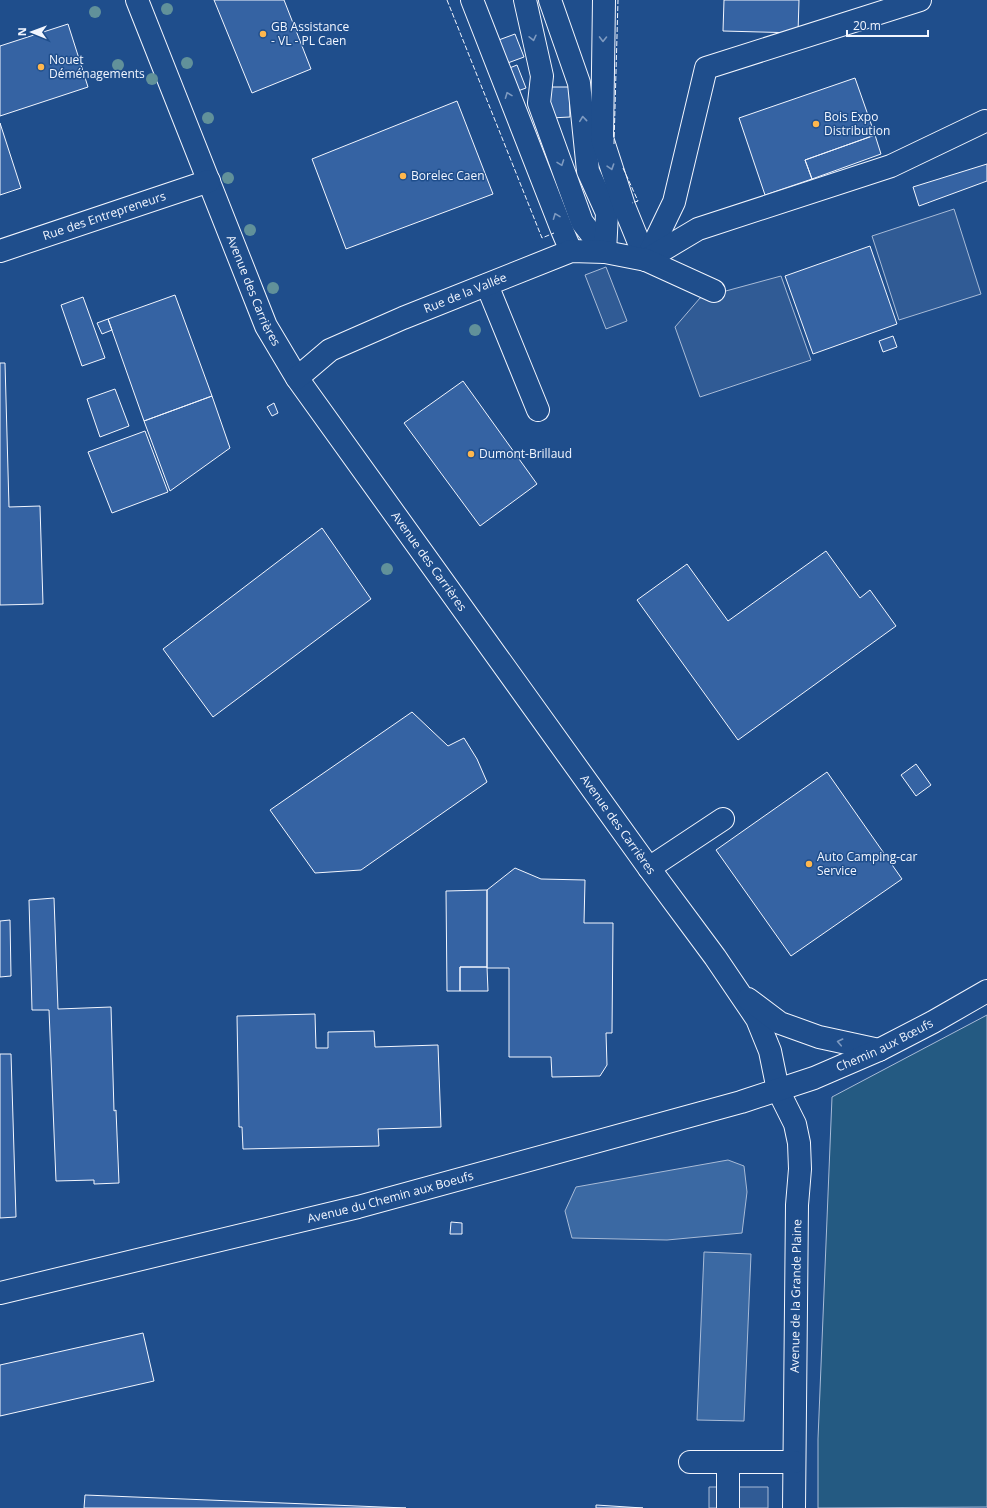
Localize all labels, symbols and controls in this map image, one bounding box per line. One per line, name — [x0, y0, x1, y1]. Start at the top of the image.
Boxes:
north arrow — [12, 12, 52, 52]
scale bar — [847, 12, 928, 38]
text: 20 m — [853, 17, 881, 34]
place label: GB Assistance - VL - PL Caen — [271, 18, 349, 49]
text: N — [14, 27, 29, 36]
marker: GB Assistance - VL - PL Caen — [258, 29, 268, 39]
one-way arrow — [529, 35, 537, 41]
one-way arrow — [599, 36, 607, 42]
place label: Nouet Déménagements — [49, 51, 145, 82]
marker: Nouet Déménagements — [36, 62, 46, 72]
one-way arrow — [505, 91, 513, 98]
place label: Bois Expo Distribution — [824, 108, 890, 139]
one-way arrow — [578, 116, 587, 122]
marker: Bois Expo Distribution — [811, 119, 821, 129]
one-way arrow — [556, 160, 564, 167]
one-way arrow — [607, 164, 615, 171]
place label: Borelec Caen — [411, 167, 485, 184]
marker: Borelec Caen — [398, 171, 408, 181]
street label: Rue des Entrepreneurs — [40, 187, 168, 244]
one-way arrow — [552, 212, 560, 219]
street label: Avenue des Carrières — [223, 232, 285, 349]
street label: Rue de la Vallée — [421, 268, 509, 317]
place label: Dumont-Brillaud — [479, 445, 572, 462]
marker: Dumont-Brillaud — [466, 449, 476, 459]
street label: Avenue des Carrières — [388, 508, 471, 615]
street label: Avenue des Carrières — [577, 771, 660, 878]
place label: Auto Camping-car Service — [817, 848, 917, 879]
marker: Auto Camping-car Service — [804, 859, 814, 869]
street label: Chemin aux Bœufs — [833, 1014, 936, 1076]
one-way arrow — [837, 1038, 843, 1046]
street label: Avenue du Chemin aux Boeufs — [305, 1167, 476, 1227]
street label: Avenue de la Grande Plaine — [786, 1219, 805, 1373]

